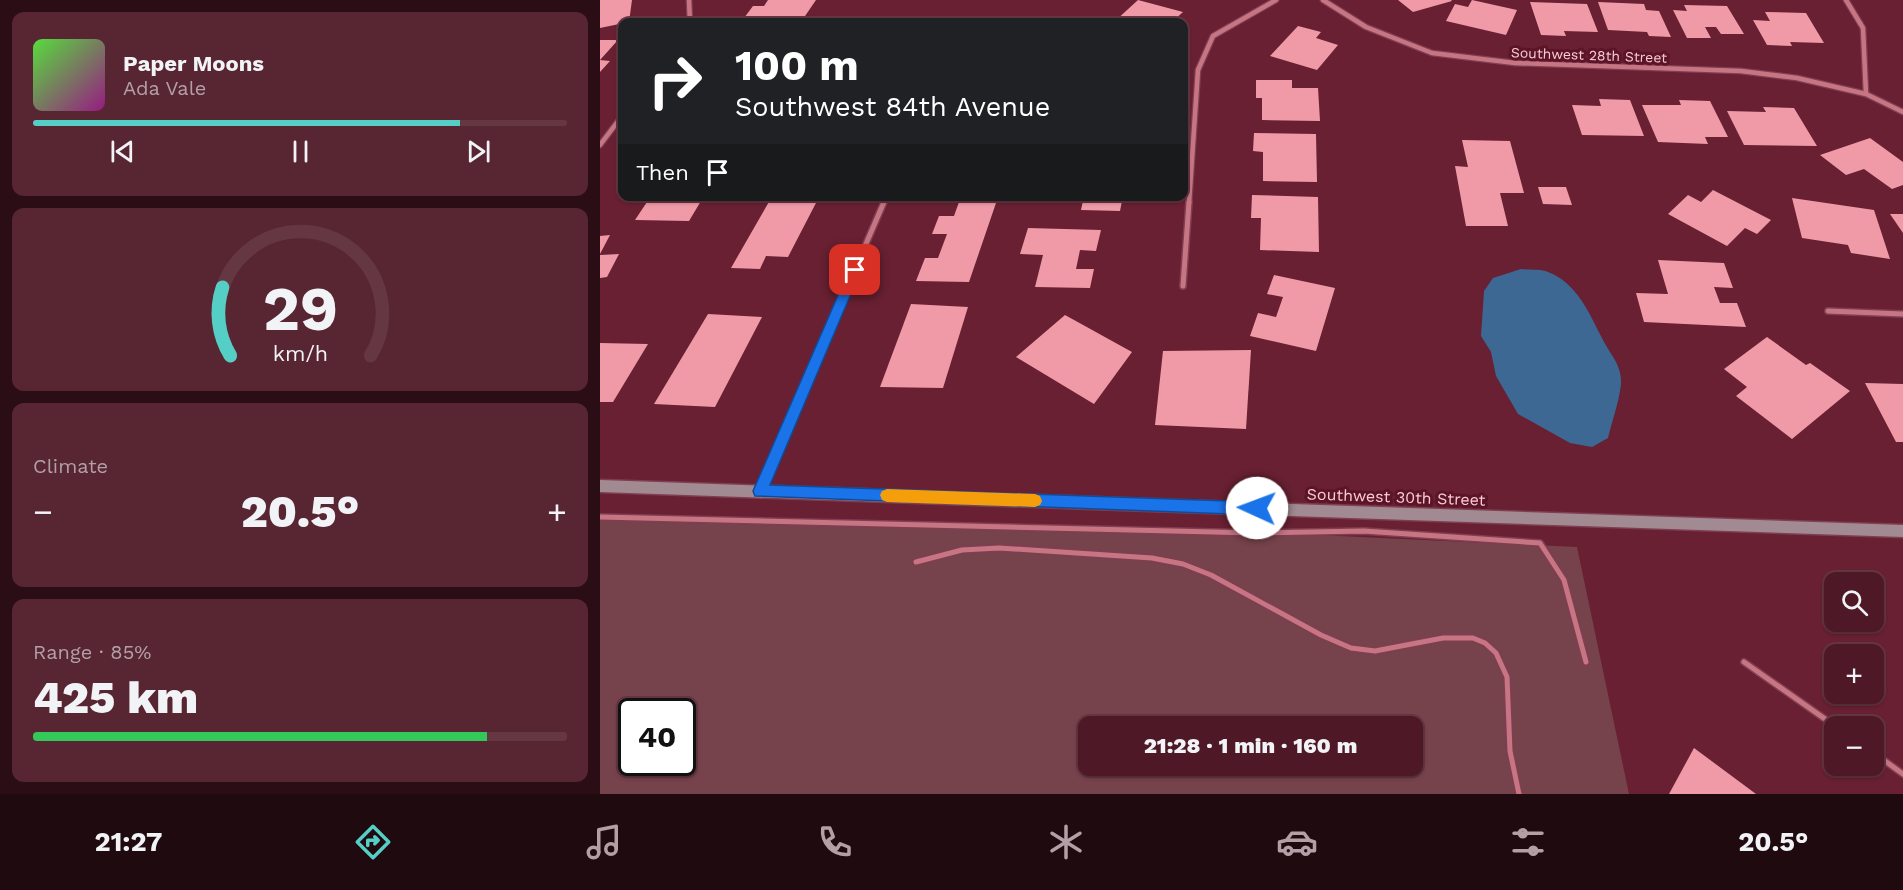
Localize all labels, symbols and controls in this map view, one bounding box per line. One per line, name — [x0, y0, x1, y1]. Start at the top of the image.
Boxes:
text: 100 m — [735, 41, 859, 90]
icon: right — [636, 42, 714, 120]
street label: Southwest 28th Street — [1511, 44, 1667, 66]
text: Paper Moons — [123, 51, 264, 76]
text: Ada Vale — [123, 76, 206, 100]
text: Southwest 84th Avenue — [735, 91, 1050, 123]
icon: previous — [106, 135, 139, 168]
icon: pause — [284, 135, 317, 168]
icon: next — [462, 135, 495, 168]
icon: arrive — [701, 156, 734, 189]
text: Then — [636, 160, 689, 185]
pin — [829, 244, 880, 295]
icon: arrive — [838, 253, 871, 286]
text: 29 — [262, 272, 338, 345]
text: km/h — [272, 342, 328, 367]
text: Climate — [33, 454, 108, 478]
position arrow — [1225, 476, 1289, 540]
street label: Southwest 30th Street — [1306, 484, 1486, 510]
text: 20.5° — [241, 485, 359, 538]
text: − — [33, 492, 53, 531]
text: + — [547, 492, 567, 531]
map controls — [1824, 572, 1884, 776]
button: search — [1824, 572, 1884, 632]
text: Range · 85% — [33, 640, 151, 664]
button: + — [1824, 644, 1884, 704]
text: 425 km — [33, 671, 198, 724]
speed limit sign: 40 — [618, 698, 696, 776]
button: − — [1824, 716, 1884, 776]
text: 21:28 · 1 min · 160 m — [1144, 733, 1357, 758]
icon: directions — [352, 821, 394, 863]
icon: music — [583, 821, 625, 863]
icon: phone — [814, 821, 856, 863]
icon: climate — [1045, 821, 1087, 863]
icon: car — [1276, 821, 1318, 863]
icon: filters — [1507, 821, 1549, 863]
text: 21:27 — [95, 826, 162, 858]
text: 20.5° — [1738, 826, 1808, 858]

